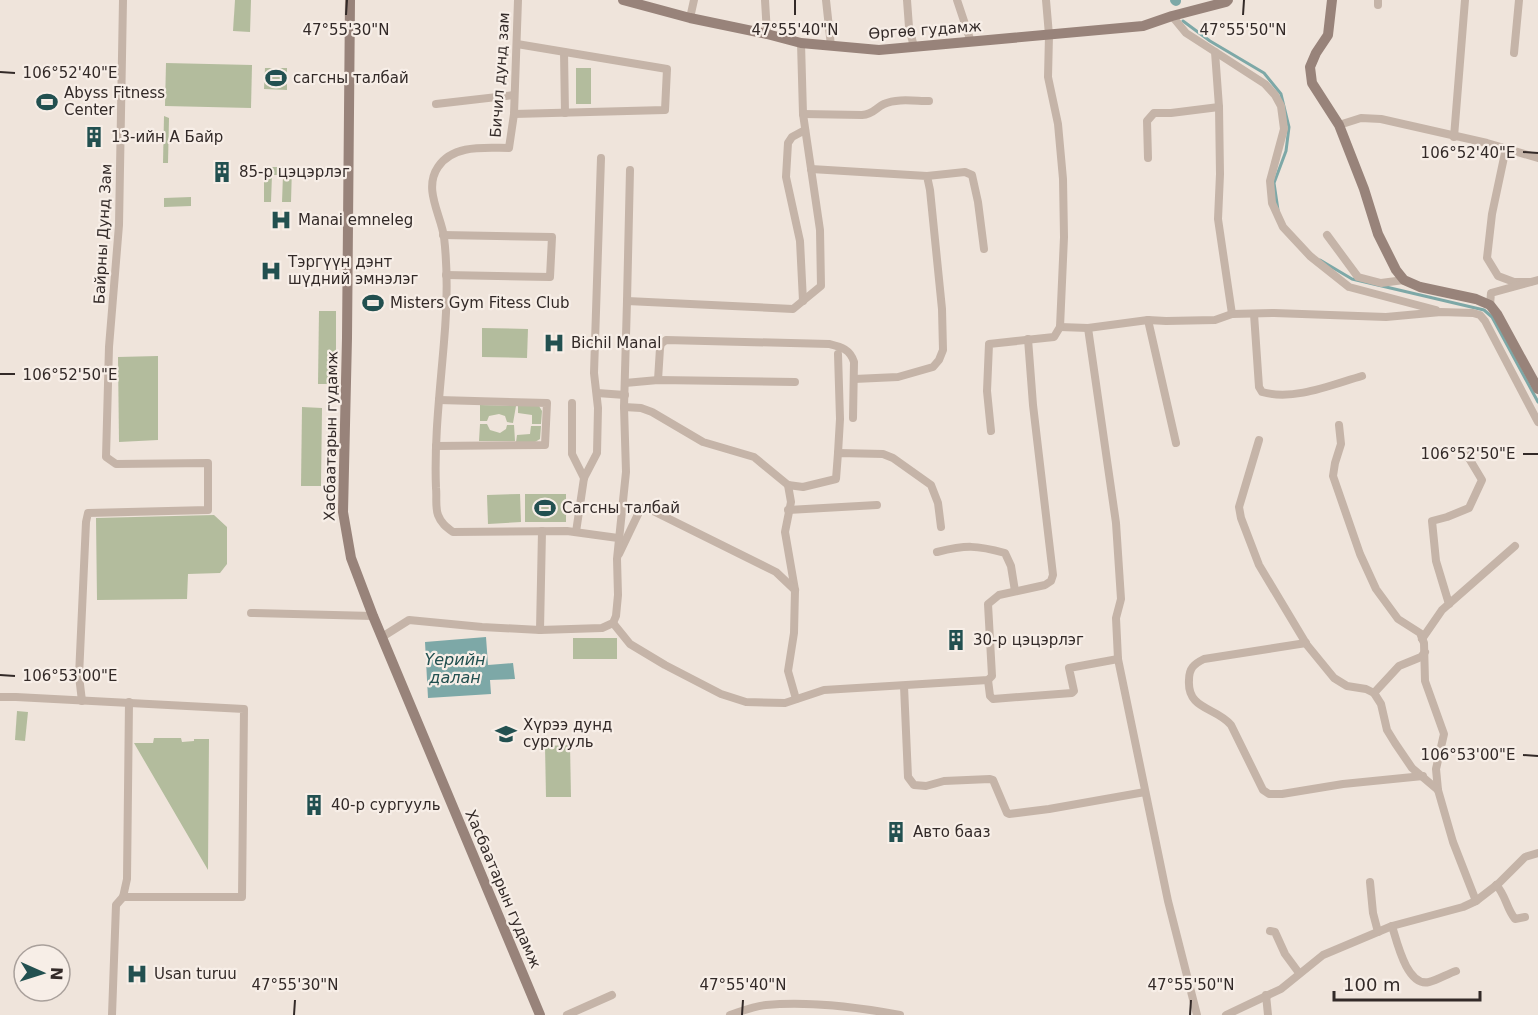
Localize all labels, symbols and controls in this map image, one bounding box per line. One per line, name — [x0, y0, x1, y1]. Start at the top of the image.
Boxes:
street label: Бичил дунд зам — [487, 12, 513, 138]
street label: Өргөө гудамж — [868, 17, 982, 43]
text: 47°55'30"N — [302, 21, 390, 39]
text: 47°55'40"N — [751, 21, 839, 39]
text: 47°55'50"N — [1199, 21, 1287, 39]
text: 106°52'40"E — [23, 64, 117, 82]
sports icon: сагсны талбай — [264, 66, 288, 90]
place label: сагсны талбай — [293, 69, 409, 87]
place label: Abyss Fitness Center — [64, 84, 165, 119]
sports icon: Abyss Fitness Center — [35, 90, 59, 114]
building icon: 13-ийн А Байр — [82, 125, 106, 149]
place label: 13-ийн А Байр — [111, 128, 223, 146]
text: 106°52'40"E — [1421, 144, 1515, 162]
building icon: 85-р цэцэрлэг — [210, 160, 234, 184]
street label: Байрны Дунд Зам — [90, 163, 116, 305]
place label: 85-р цэцэрлэг — [239, 163, 350, 181]
hospital icon: Manai emneleg — [269, 208, 293, 232]
place label: Manai emneleg — [298, 211, 413, 229]
place label: Тэргүүн дэнт шүдний эмнэлэг — [287, 253, 418, 288]
hospital icon: Тэргүүн дэнт шүдний эмнэлэг — [259, 259, 283, 283]
sports icon: Misters Gym Fitess Club — [361, 291, 385, 315]
place label: Misters Gym Fitess Club — [390, 294, 570, 312]
hospital icon: Bichil Manal — [542, 331, 566, 355]
place label: Bichil Manal — [571, 334, 661, 352]
street label: Хасбаатарын гудамж — [321, 351, 341, 521]
text: 106°52'50"E — [23, 366, 117, 384]
text: 106°52'50"E — [1421, 445, 1515, 463]
sports icon: Сагсны талбай — [533, 496, 557, 520]
place label: Сагсны талбай — [562, 499, 680, 517]
building icon: 30-р цэцэрлэг — [944, 628, 968, 652]
place label: 30-р цэцэрлэг — [973, 631, 1084, 649]
water label: Үерийн далан — [424, 650, 486, 687]
text: 106°53'00"E — [23, 667, 117, 685]
place label: Хүрээ дунд сургууль — [523, 716, 612, 751]
school or university icon: Хүрээ дунд сургууль — [494, 722, 518, 746]
text: 106°53'00"E — [1421, 746, 1515, 764]
building icon: 40-р сургууль — [302, 793, 326, 817]
place label: 40-р сургууль — [331, 796, 441, 814]
street label: Хасбаатарын гудамж — [461, 807, 545, 971]
building icon: Авто бааз — [884, 820, 908, 844]
place label: Авто бааз — [913, 823, 990, 841]
north arrow — [12, 943, 72, 1003]
hospital icon: Usan turuu — [125, 962, 149, 986]
scale bar — [1334, 964, 1480, 1002]
place label: Usan turuu — [154, 965, 237, 983]
text: N — [47, 967, 66, 981]
text: 100 m — [1343, 974, 1401, 995]
text: 47°55'30"N — [251, 976, 339, 994]
text: 47°55'40"N — [699, 976, 787, 994]
text: 47°55'50"N — [1147, 976, 1235, 994]

